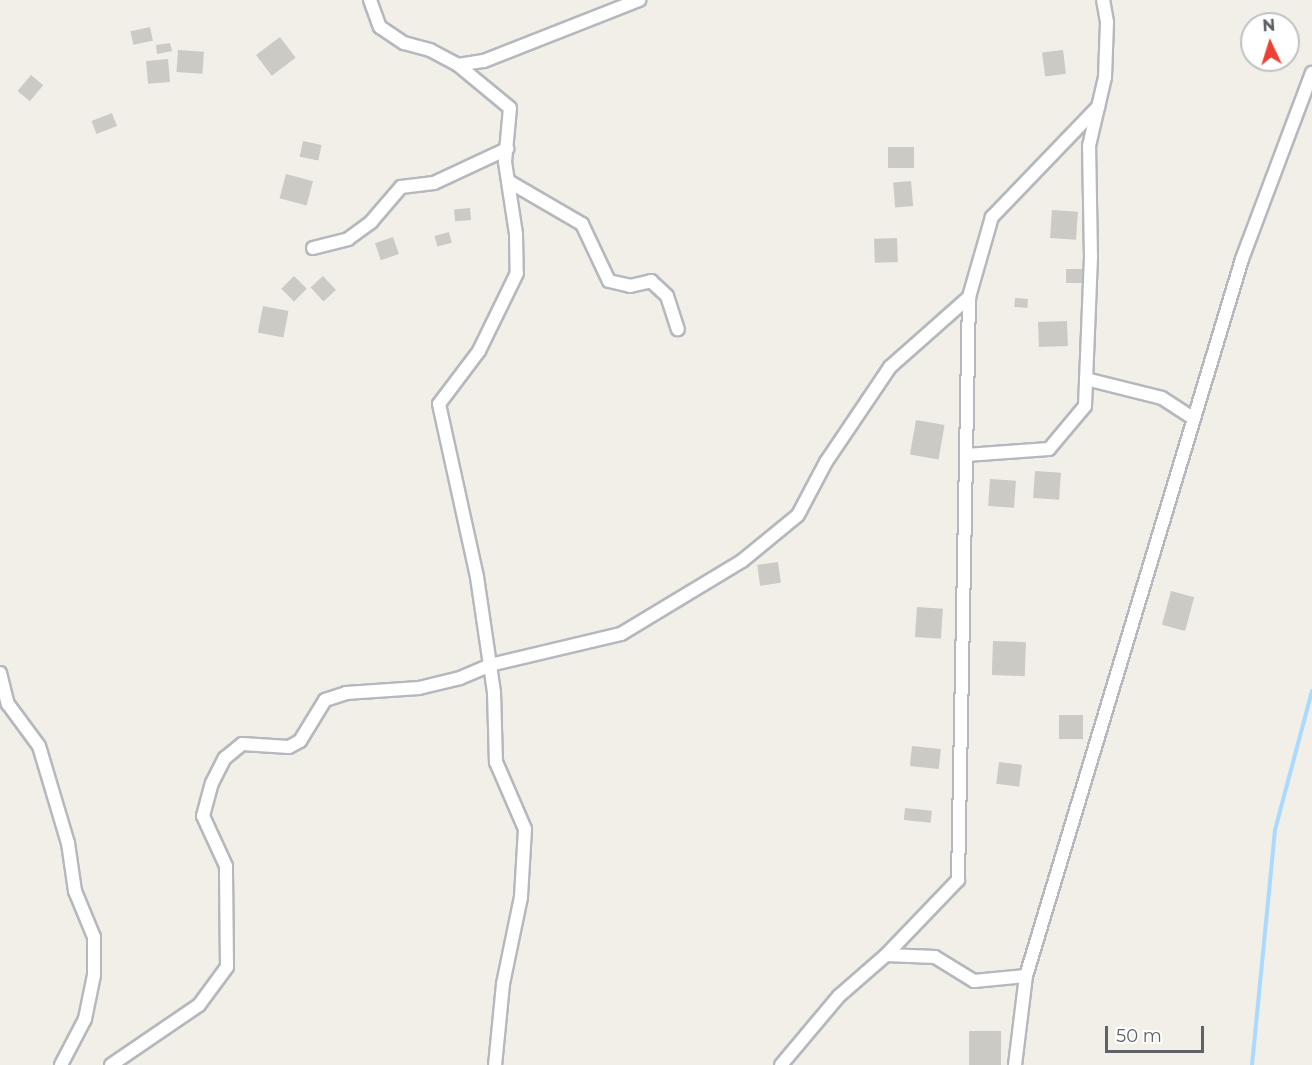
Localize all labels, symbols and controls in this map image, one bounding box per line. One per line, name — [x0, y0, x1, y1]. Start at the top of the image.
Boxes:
north arrow — [1240, 12, 1300, 72]
text: N — [1262, 16, 1276, 35]
scale bar — [1108, 1014, 1207, 1052]
text: 50 m — [1116, 1025, 1162, 1047]

